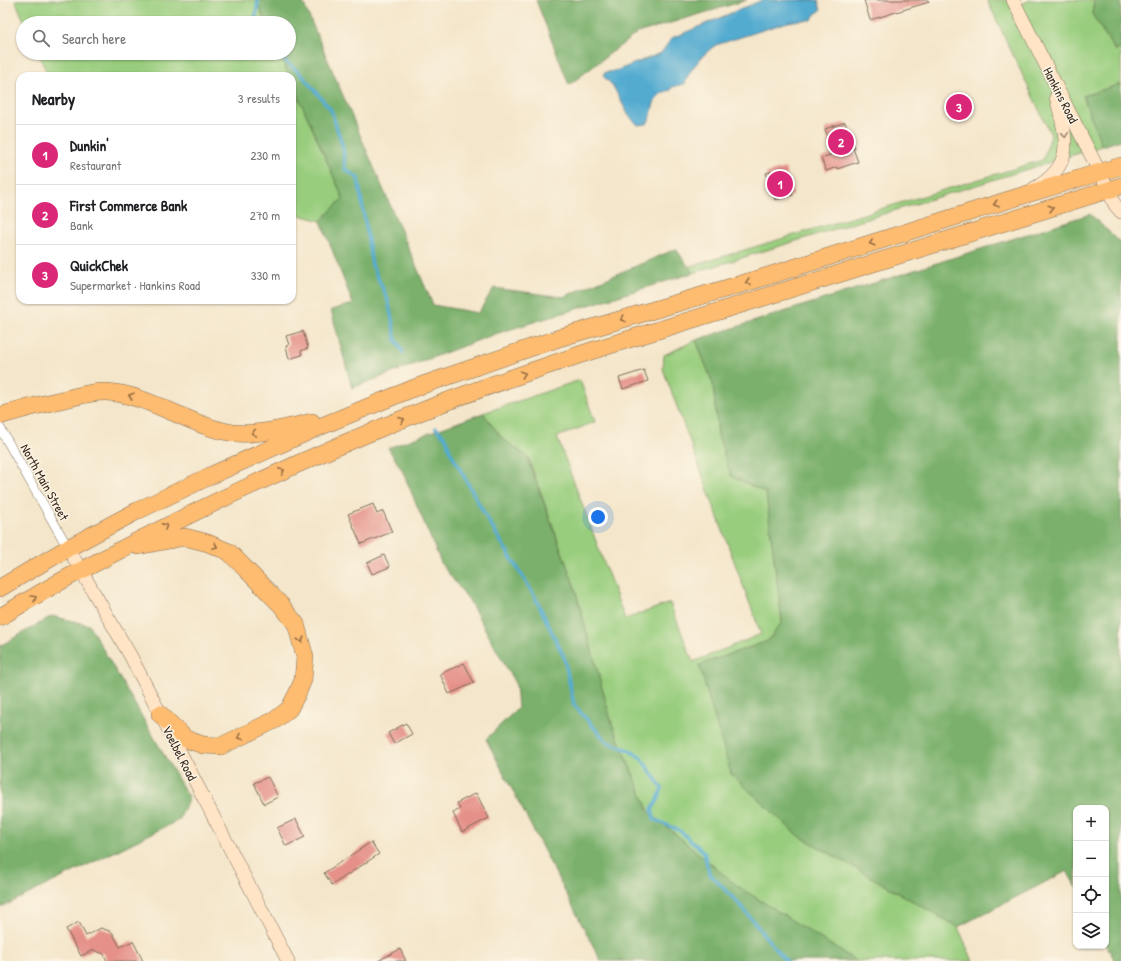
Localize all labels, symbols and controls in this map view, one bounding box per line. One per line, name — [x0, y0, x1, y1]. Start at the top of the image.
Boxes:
search box — [16, 16, 296, 60]
icon: search — [30, 27, 52, 49]
text: Search here — [62, 28, 126, 49]
street label: Hankins Road — [1039, 64, 1083, 126]
text: Nearby — [32, 87, 75, 110]
text: 3 results — [238, 89, 280, 107]
pin: 3 — [946, 92, 972, 122]
pin: 2 — [828, 127, 854, 157]
one-way arrow — [1060, 132, 1069, 138]
text: Dunkin' — [70, 135, 109, 156]
text: 1 — [43, 146, 47, 164]
text: 230 m — [250, 146, 280, 164]
text: Restaurant — [70, 156, 121, 174]
pin: 1 — [767, 169, 793, 199]
text: First Commerce Bank — [70, 195, 187, 216]
one-way arrow — [993, 199, 1000, 208]
one-way arrow — [1048, 204, 1055, 213]
text: 2 — [42, 206, 48, 224]
text: 270 m — [250, 206, 280, 224]
text: Bank — [70, 216, 93, 234]
one-way arrow — [869, 238, 876, 247]
text: QuickChek — [70, 255, 128, 276]
text: 3 — [42, 266, 48, 284]
text: 330 m — [251, 266, 280, 284]
text: Supermarket · Hankins Road — [70, 276, 200, 294]
one-way arrow — [745, 277, 752, 286]
one-way arrow — [620, 314, 627, 323]
one-way arrow — [520, 370, 527, 378]
one-way arrow — [127, 393, 134, 401]
one-way arrow — [398, 416, 405, 424]
one-way arrow — [251, 428, 257, 436]
street label: North Main Street — [17, 440, 74, 524]
one-way arrow — [278, 468, 286, 476]
your location — [588, 507, 608, 527]
one-way arrow — [161, 524, 168, 531]
one-way arrow — [211, 541, 218, 549]
one-way arrow — [30, 595, 37, 602]
one-way arrow — [296, 636, 305, 643]
street label: Voelbel Road — [158, 722, 202, 784]
one-way arrow — [237, 733, 244, 741]
map controls — [1073, 805, 1109, 949]
button: + — [1073, 805, 1109, 841]
button: − — [1073, 841, 1109, 877]
button: locate — [1073, 877, 1109, 913]
button: layers — [1073, 913, 1109, 949]

